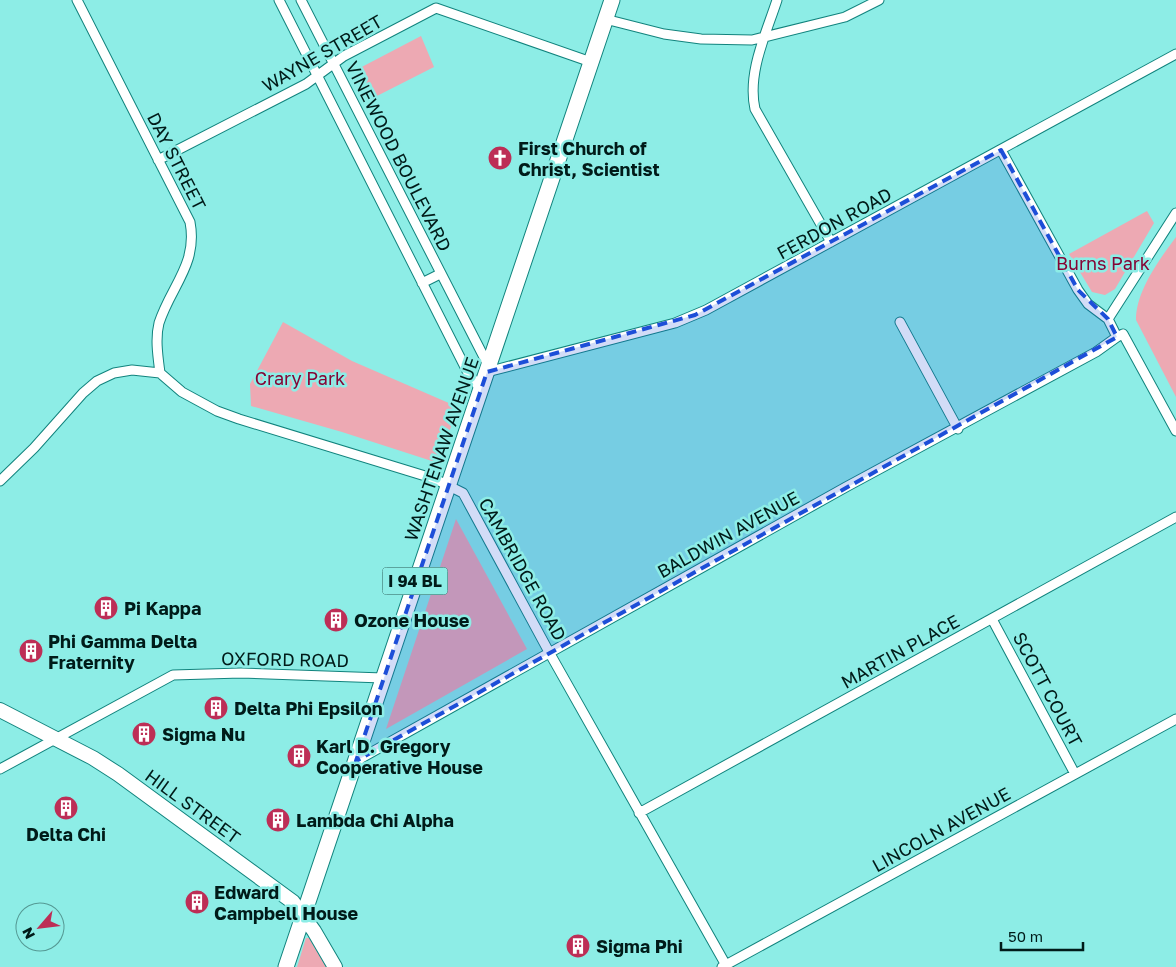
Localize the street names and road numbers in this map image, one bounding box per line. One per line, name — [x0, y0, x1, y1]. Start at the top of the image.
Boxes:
street label: WAYNE STREET — [258, 10, 386, 96]
street label: VINEWOOD BOULEVARD — [341, 57, 457, 255]
street label: DAY STREET — [143, 109, 211, 213]
street label: FERDON ROAD — [773, 182, 895, 264]
street label: WASHTENAW AVENUE — [399, 354, 483, 544]
street label: BALDWIN AVENUE — [653, 486, 803, 582]
street label: CAMBRIDGE ROAD — [475, 494, 571, 644]
road number: I 94 BL — [382, 568, 448, 594]
street label: MARTIN PLACE — [837, 609, 963, 693]
street label: SCOTT COURT — [1009, 628, 1087, 750]
street label: OXFORD ROAD — [221, 647, 349, 671]
street label: HILL STREET — [141, 764, 245, 848]
street label: LINCOLN AVENUE — [868, 782, 1014, 876]

